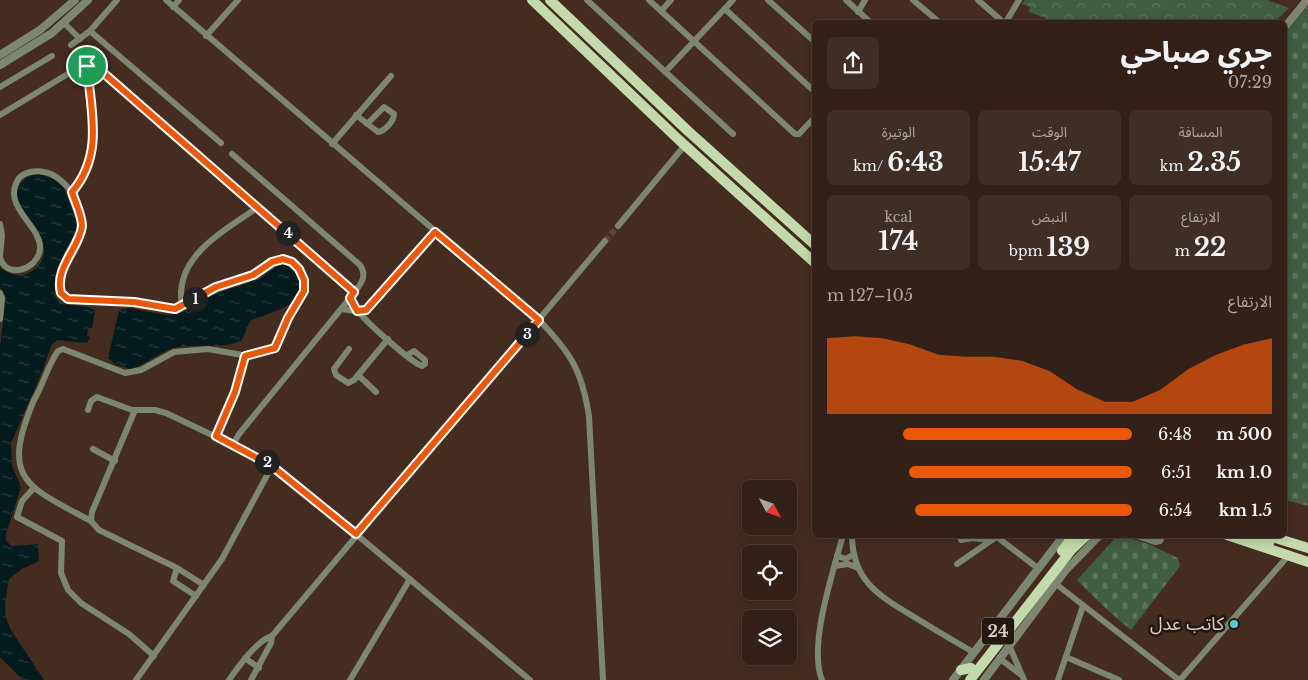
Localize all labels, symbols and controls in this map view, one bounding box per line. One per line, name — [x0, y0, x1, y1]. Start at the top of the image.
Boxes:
text: جري صباحي — [1121, 35, 1272, 70]
button: share — [827, 37, 879, 89]
pin — [66, 45, 108, 87]
icon: arrive — [73, 52, 101, 80]
text: 07:29 — [1228, 72, 1272, 92]
text: الوتيرة — [882, 123, 915, 141]
text: الوقت — [1032, 123, 1067, 141]
text: المسافة — [1178, 123, 1223, 141]
text: 6:43 — [887, 147, 944, 178]
text: 15:47 — [1018, 147, 1081, 178]
text: 2.35 — [1188, 147, 1241, 178]
text: /km — [853, 157, 887, 175]
text: km — [1160, 157, 1188, 175]
text: kcal — [885, 208, 912, 226]
text: النبض — [1032, 208, 1067, 226]
text: الارتفاع — [1181, 208, 1220, 226]
pin: 4 — [276, 220, 300, 246]
text: 4 — [284, 224, 293, 242]
text: 174 — [879, 226, 918, 257]
text: 139 — [1047, 232, 1090, 263]
text: 22 — [1194, 232, 1226, 263]
text: bpm — [1009, 242, 1047, 260]
text: m — [1175, 242, 1194, 260]
text: 105–127 m — [827, 285, 913, 305]
pin: 1 — [182, 286, 208, 312]
text: 1 — [192, 290, 199, 308]
text: الارتفاع — [1228, 291, 1272, 311]
pin: 3 — [514, 322, 540, 346]
text: 3 — [523, 325, 532, 343]
text: 6:48 — [1158, 424, 1192, 444]
text: 500 m — [1216, 424, 1272, 444]
pin: 2 — [254, 450, 280, 474]
text: 2 — [263, 453, 272, 471]
text: 6:51 — [1161, 462, 1192, 482]
text: 1.0 km — [1217, 462, 1272, 482]
north arrow — [742, 480, 798, 535]
map controls — [742, 480, 797, 665]
text: 6:54 — [1159, 500, 1192, 520]
text: 1.5 km — [1219, 500, 1272, 520]
button: locate — [742, 545, 797, 600]
button: layers — [742, 610, 797, 665]
place label: كاتب عدل — [1150, 613, 1225, 635]
road number: 24 — [982, 618, 1014, 644]
marker: كاتب عدل — [1228, 618, 1240, 630]

